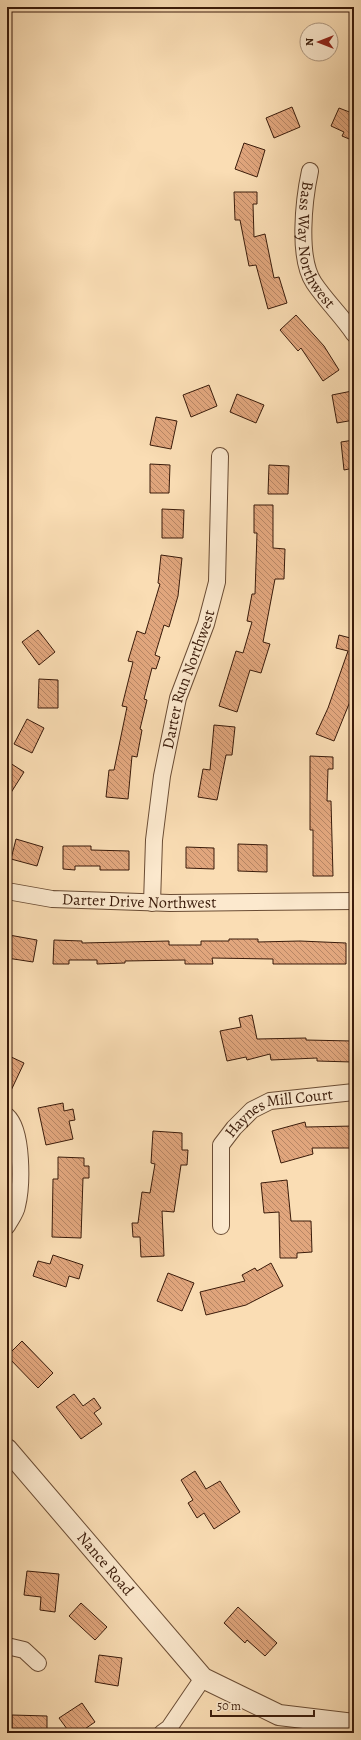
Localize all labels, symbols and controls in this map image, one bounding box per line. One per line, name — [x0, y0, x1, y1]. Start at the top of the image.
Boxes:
north arrow — [299, 22, 339, 62]
text: N — [302, 38, 317, 46]
street label: Bass Way Northwest — [292, 179, 340, 313]
street label: Darter Run Northwest — [157, 607, 220, 751]
street label: Darter Drive Northwest — [62, 888, 217, 914]
street label: Haynes Mill Court — [219, 1083, 334, 1142]
street label: Nance Road — [72, 1527, 139, 1601]
scale bar — [211, 1692, 314, 1718]
text: 50 m — [217, 1698, 241, 1714]

